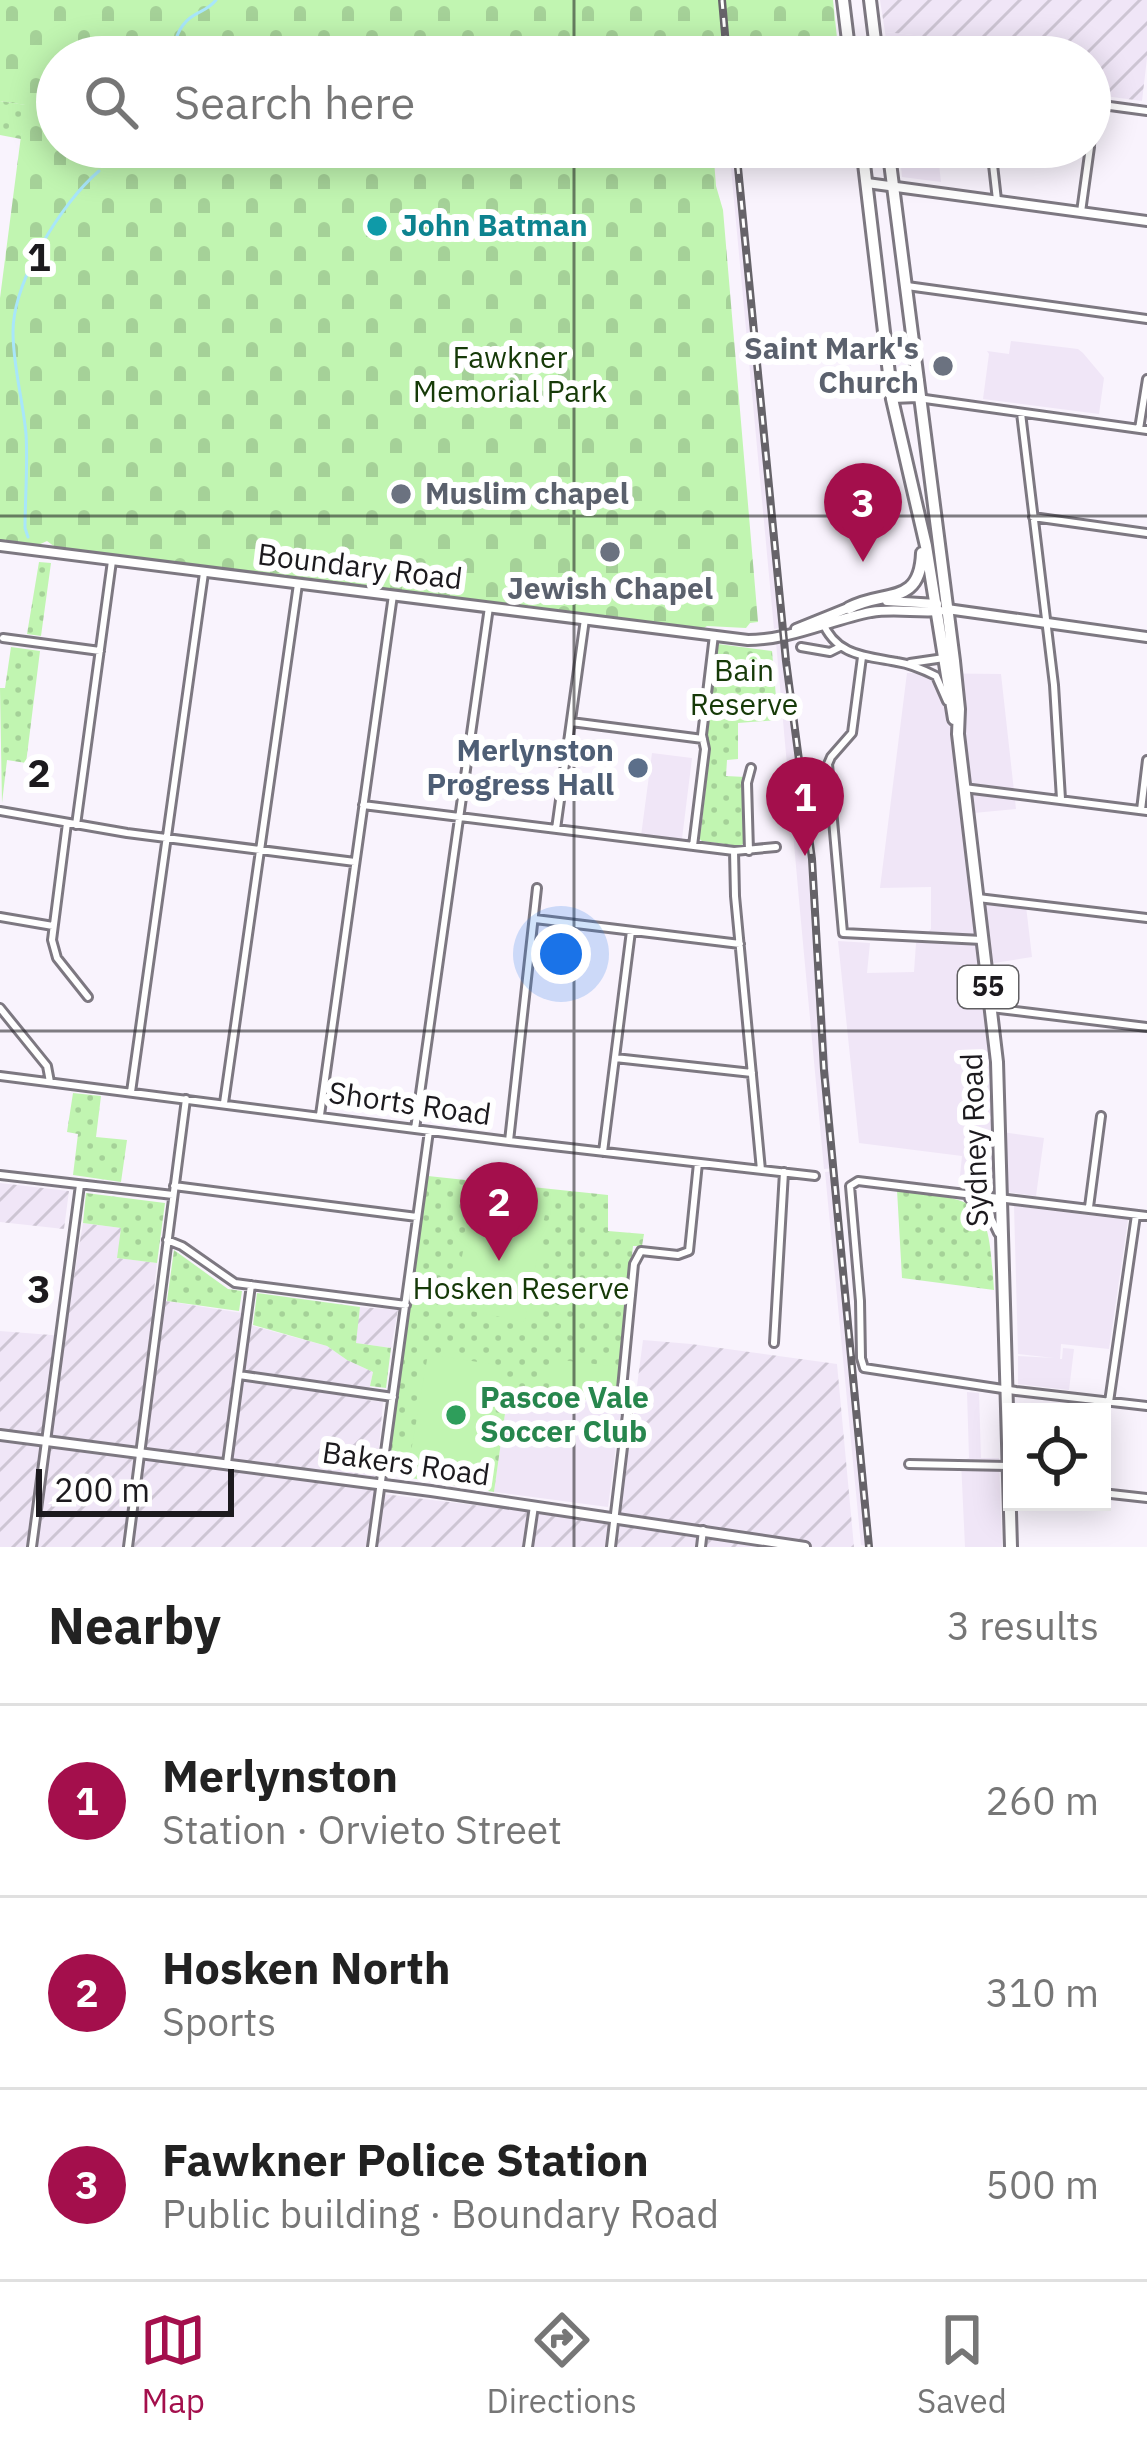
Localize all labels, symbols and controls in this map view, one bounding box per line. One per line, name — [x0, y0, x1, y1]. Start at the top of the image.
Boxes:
search box — [36, 36, 1111, 168]
icon: search — [78, 69, 144, 135]
text: Search here — [174, 73, 415, 131]
place label: John Batman — [401, 205, 588, 244]
marker: John Batman — [364, 213, 390, 239]
text: 1 — [27, 231, 51, 282]
place label: Saint Mark's Church — [744, 328, 919, 401]
park label: Fawkner Memorial Park — [413, 337, 607, 410]
marker: Saint Mark's Church — [930, 353, 956, 379]
pin: 3 — [824, 463, 902, 562]
place label: Muslim chapel — [425, 473, 629, 512]
marker: Muslim chapel — [388, 481, 414, 507]
street label: Boundary Road — [255, 534, 465, 597]
marker: Jewish Chapel — [597, 539, 623, 565]
place label: Jewish Chapel — [507, 568, 713, 607]
park label: Bain Reserve — [690, 650, 798, 723]
place label: Merlynston Progress Hall — [427, 730, 614, 803]
text: 2 — [27, 747, 51, 798]
marker: Merlynston Progress Hall — [625, 755, 651, 781]
pin: 1 — [766, 757, 844, 856]
your location — [531, 924, 591, 984]
road number: 55 — [958, 966, 1018, 1008]
street label: Sydney Road — [951, 1052, 996, 1228]
street label: Shorts Road — [326, 1072, 494, 1133]
pin: 2 — [460, 1162, 538, 1261]
text: 3 — [27, 1263, 51, 1314]
park label: Hosken Reserve — [412, 1268, 630, 1307]
place label: Pascoe Vale Soccer Club — [480, 1377, 649, 1450]
marker: Pascoe Vale Soccer Club — [443, 1402, 469, 1428]
map controls — [1003, 1403, 1111, 1511]
button: locate — [1003, 1403, 1111, 1511]
street label: Bakers Road — [320, 1431, 493, 1494]
scale bar — [36, 1463, 234, 1516]
text: 200 m — [54, 1468, 150, 1511]
text: Nearby — [48, 1592, 221, 1658]
text: 3 results — [947, 1600, 1099, 1651]
text: Merlynston — [162, 1746, 398, 1804]
text: 1 — [75, 1775, 99, 1826]
text: 260 m — [986, 1775, 1099, 1826]
text: Station · Orvieto Street — [162, 1804, 562, 1855]
text: Hosken North — [162, 1938, 451, 1996]
text: 2 — [75, 1967, 99, 2018]
text: 310 m — [986, 1967, 1099, 2018]
text: Sports — [162, 1996, 276, 2047]
text: Fawkner Police Station — [162, 2130, 649, 2188]
text: 3 — [75, 2159, 99, 2210]
text: 500 m — [986, 2159, 1099, 2210]
text: Public building · Boundary Road — [162, 2188, 719, 2239]
tab: Map — [140, 2307, 206, 2422]
tab: Directions — [487, 2307, 637, 2422]
tab: Saved — [917, 2307, 1007, 2422]

